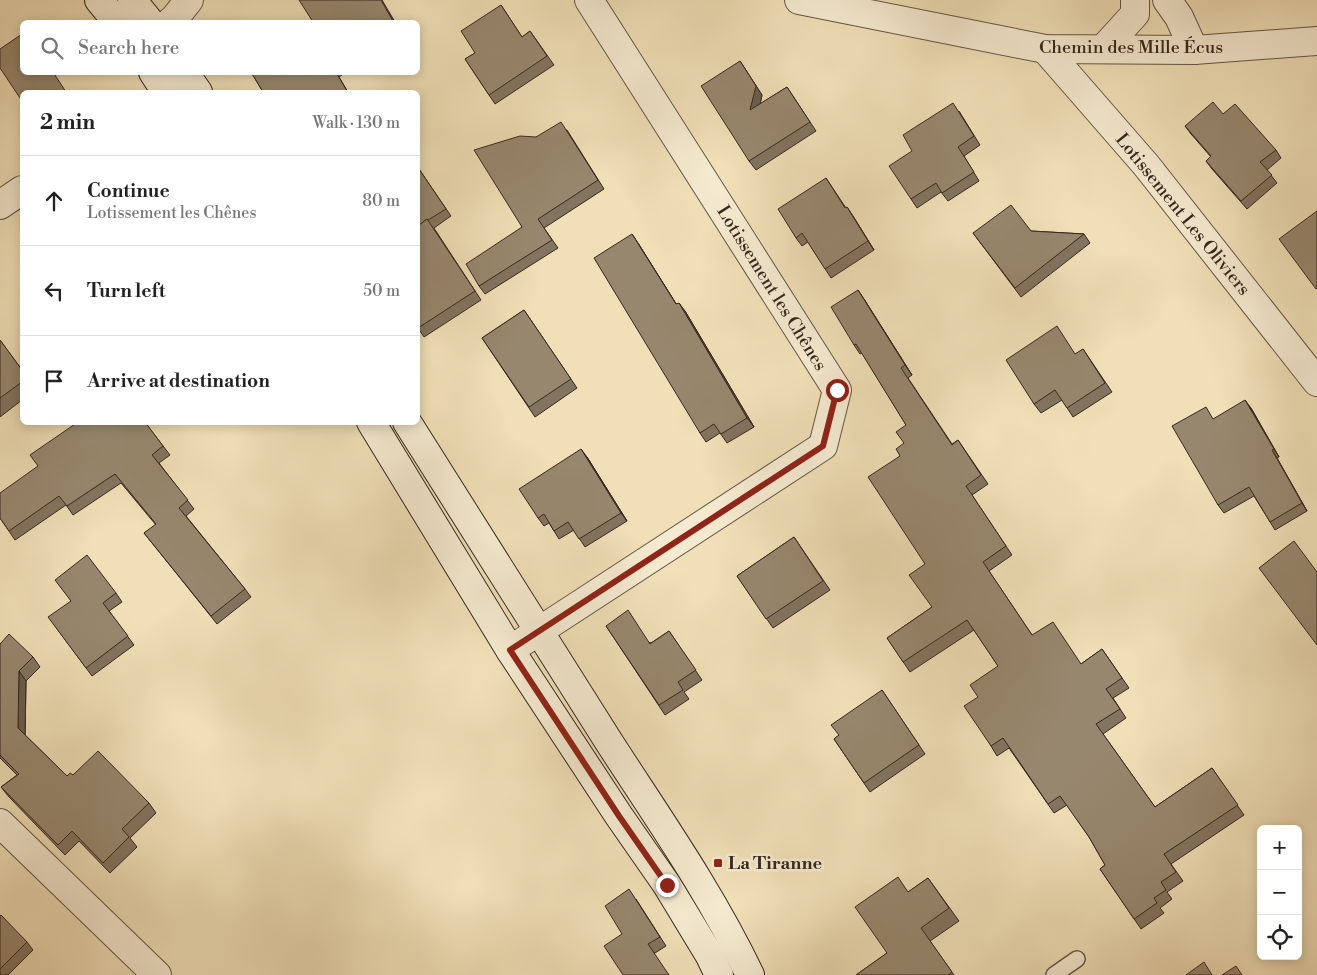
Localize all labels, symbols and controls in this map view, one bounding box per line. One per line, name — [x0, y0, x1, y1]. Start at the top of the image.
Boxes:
search box — [20, 20, 420, 75]
icon: search — [38, 34, 66, 62]
text: Search here — [78, 36, 179, 60]
street label: Chemin des Mille Écus — [1039, 36, 1223, 59]
text: 2 min — [40, 110, 95, 136]
text: Walk · 130 m — [312, 113, 400, 133]
street label: Lotissement Les Oliviers — [1110, 128, 1255, 300]
text: Continue — [87, 179, 170, 203]
icon: ahead — [40, 187, 68, 215]
text: 80 m — [362, 191, 400, 211]
street label: Lotissement les Chênes — [711, 201, 832, 375]
text: Lotissement les Chênes — [87, 203, 256, 223]
icon: left — [40, 277, 68, 305]
text: Turn left — [87, 279, 166, 303]
text: 50 m — [363, 281, 400, 301]
icon: arrive — [40, 367, 68, 395]
text: Arrive at destination — [87, 369, 270, 393]
route start — [826, 379, 849, 402]
map controls — [1257, 825, 1302, 960]
button: + — [1257, 825, 1302, 870]
place label: La Tiranne — [728, 852, 822, 875]
marker: La Tiranne — [712, 857, 724, 869]
button: − — [1257, 870, 1302, 915]
route end — [656, 874, 679, 897]
button: locate — [1257, 915, 1302, 960]

